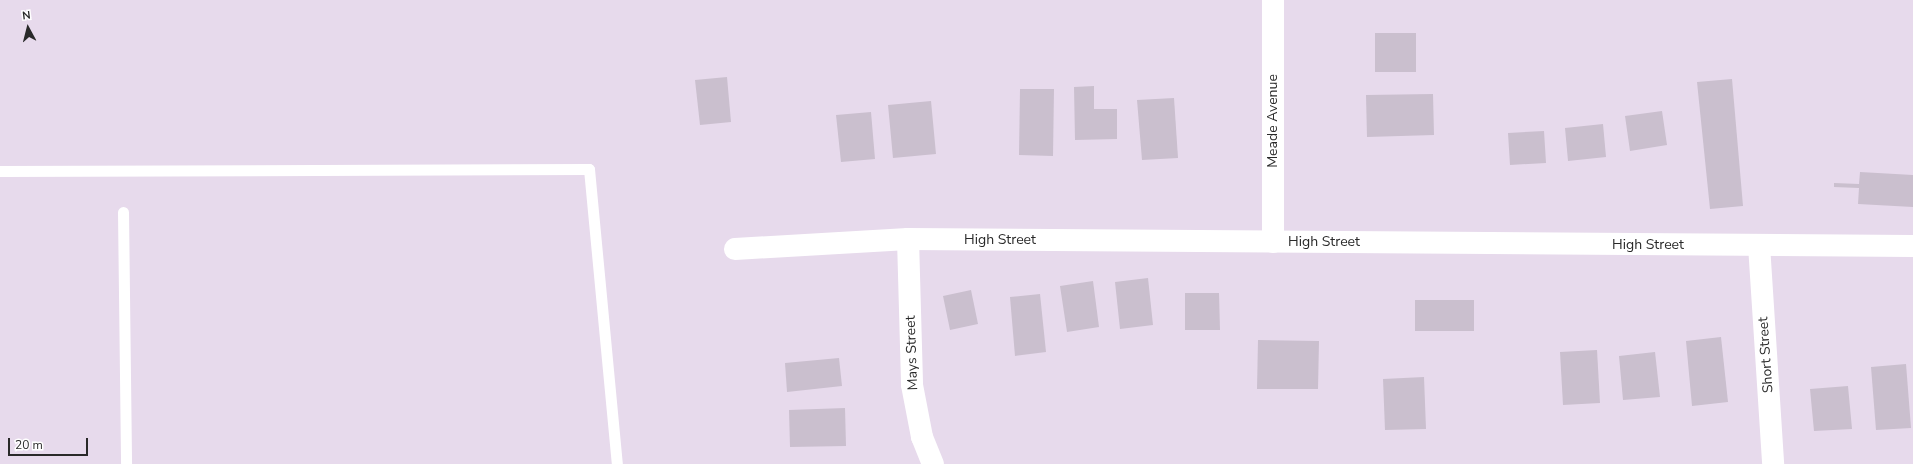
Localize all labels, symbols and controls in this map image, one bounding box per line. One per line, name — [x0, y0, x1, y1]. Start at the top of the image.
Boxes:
north arrow — [8, 8, 48, 48]
text: N — [21, 8, 31, 24]
street label: Meade Avenue — [1265, 74, 1281, 168]
street label: High Street — [964, 232, 1036, 248]
street label: High Street — [1288, 234, 1360, 250]
street label: High Street — [1612, 237, 1684, 253]
street label: Mays Street — [902, 315, 922, 391]
street label: Short Street — [1755, 316, 1777, 394]
scale bar — [10, 430, 90, 456]
text: 20 m — [15, 437, 43, 453]

